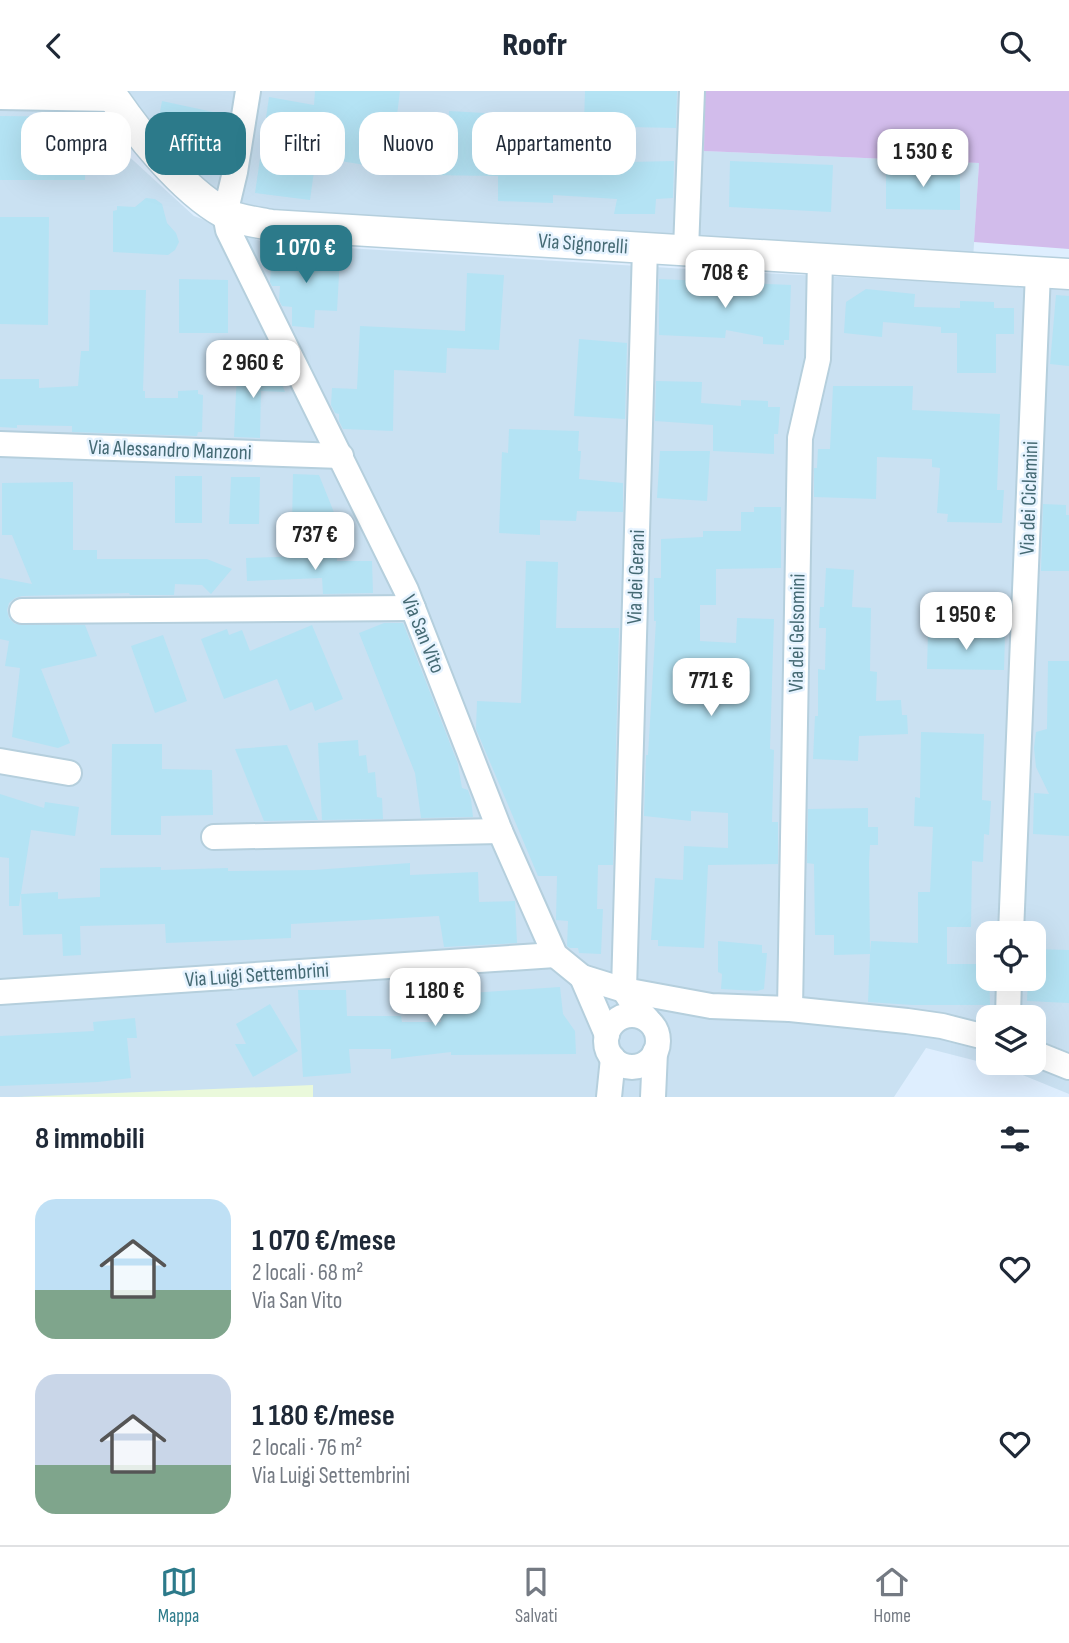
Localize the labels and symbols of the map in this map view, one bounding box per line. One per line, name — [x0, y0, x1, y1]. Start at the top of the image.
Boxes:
pin: 1 530 € — [858, 129, 988, 189]
pin: 1 070 € — [241, 225, 371, 285]
street label: Via Signorelli — [537, 228, 629, 260]
pin: 708 € — [676, 251, 774, 310]
pin: 2 960 € — [188, 341, 318, 400]
street label: Via Alessandro Manzoni — [88, 435, 252, 465]
street label: Via dei Ciclamini — [1015, 441, 1043, 555]
pin: 737 € — [266, 512, 364, 572]
street label: Via dei Gerani — [622, 529, 650, 625]
street label: Via dei Gelsomini — [783, 573, 811, 693]
street label: Via San Vito — [396, 591, 450, 677]
pin: 1 950 € — [901, 593, 1031, 652]
pin: 771 € — [662, 659, 760, 718]
street label: Via Luigi Settembrini — [184, 957, 330, 993]
pin: 1 180 € — [370, 969, 500, 1028]

